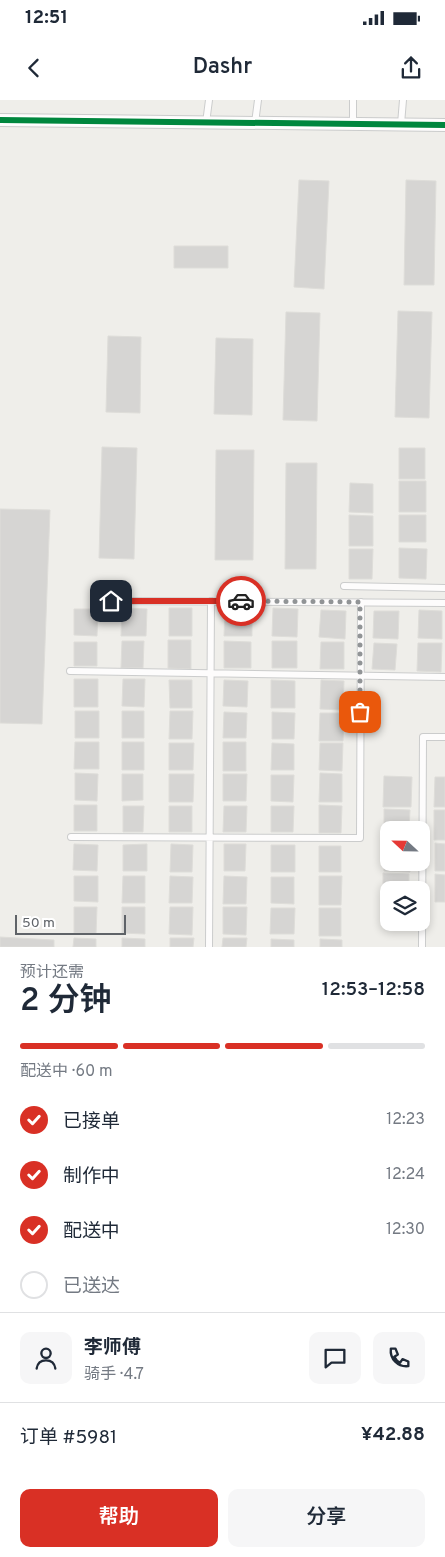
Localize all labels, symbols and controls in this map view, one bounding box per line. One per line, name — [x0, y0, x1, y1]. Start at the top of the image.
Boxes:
text: 12:51 — [25, 6, 68, 30]
icon: back — [20, 54, 48, 82]
text: Dashr — [193, 54, 252, 81]
icon: share — [397, 54, 425, 82]
courier — [216, 576, 266, 626]
pin — [90, 580, 132, 622]
icon: home — [97, 587, 125, 615]
icon: car — [227, 587, 255, 615]
pin — [339, 691, 381, 733]
icon: bag — [346, 698, 374, 726]
north arrow — [380, 821, 430, 871]
map controls — [380, 821, 430, 931]
button: layers — [380, 881, 430, 931]
scale bar — [15, 912, 126, 935]
text: 50 m — [22, 915, 55, 932]
text: 预计还需 — [20, 963, 84, 983]
text: 12:53–12:58 — [322, 978, 425, 1002]
text: 2 分钟 — [20, 982, 111, 1022]
text: 配送中 · 60 m — [20, 1062, 113, 1082]
icon: check — [20, 1106, 48, 1134]
text: 已接单 — [63, 1110, 120, 1134]
text: 12:23 — [386, 1110, 425, 1130]
icon: check — [20, 1161, 48, 1189]
text: 制作中 — [63, 1165, 120, 1189]
text: 12:24 — [386, 1165, 425, 1185]
icon: check — [20, 1216, 48, 1244]
text: 配送中 — [63, 1220, 120, 1244]
text: 12:30 — [386, 1220, 425, 1240]
text: 已送达 — [63, 1275, 120, 1299]
button: person — [20, 1332, 72, 1384]
button: chat — [309, 1332, 361, 1384]
button: phone — [373, 1332, 425, 1384]
text: 李师傅 — [84, 1336, 141, 1360]
text: 骑手 · 4.7 — [84, 1365, 144, 1385]
text: ¥42.88 — [361, 1423, 425, 1447]
text: 订单 #5981 — [20, 1426, 117, 1450]
button: 帮助 — [20, 1489, 218, 1547]
button: 分享 — [228, 1489, 425, 1547]

